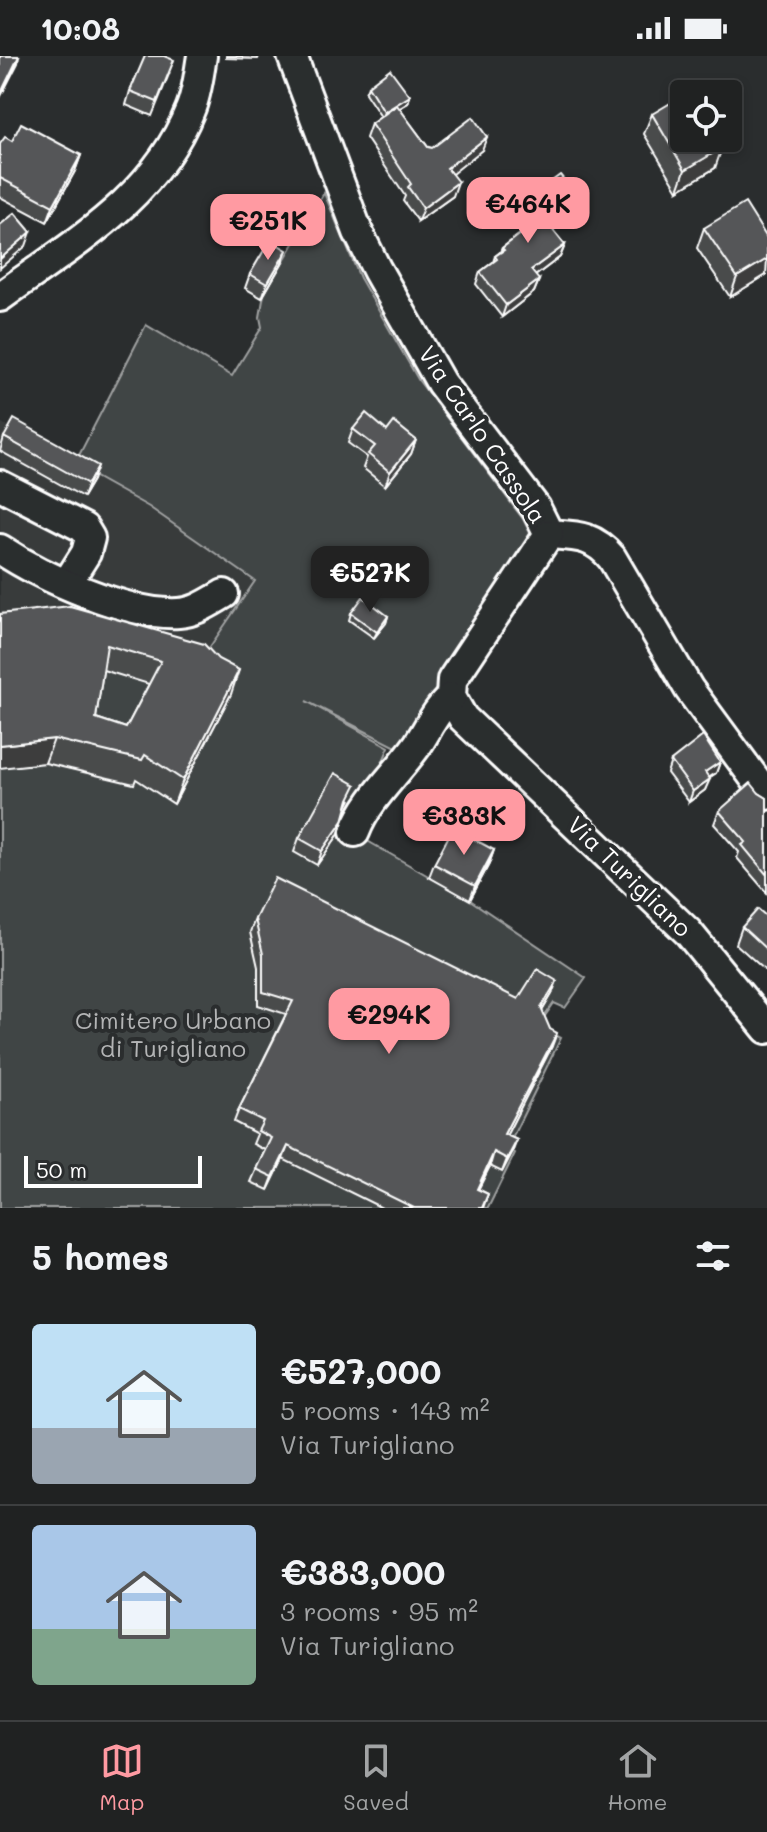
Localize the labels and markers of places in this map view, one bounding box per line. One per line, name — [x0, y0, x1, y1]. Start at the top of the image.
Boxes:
pin: €464K — [472, 177, 584, 245]
pin: €251K — [212, 194, 324, 262]
pin: €527K — [314, 546, 426, 614]
pin: €383K — [408, 789, 520, 857]
pin: €294K — [333, 988, 445, 1056]

